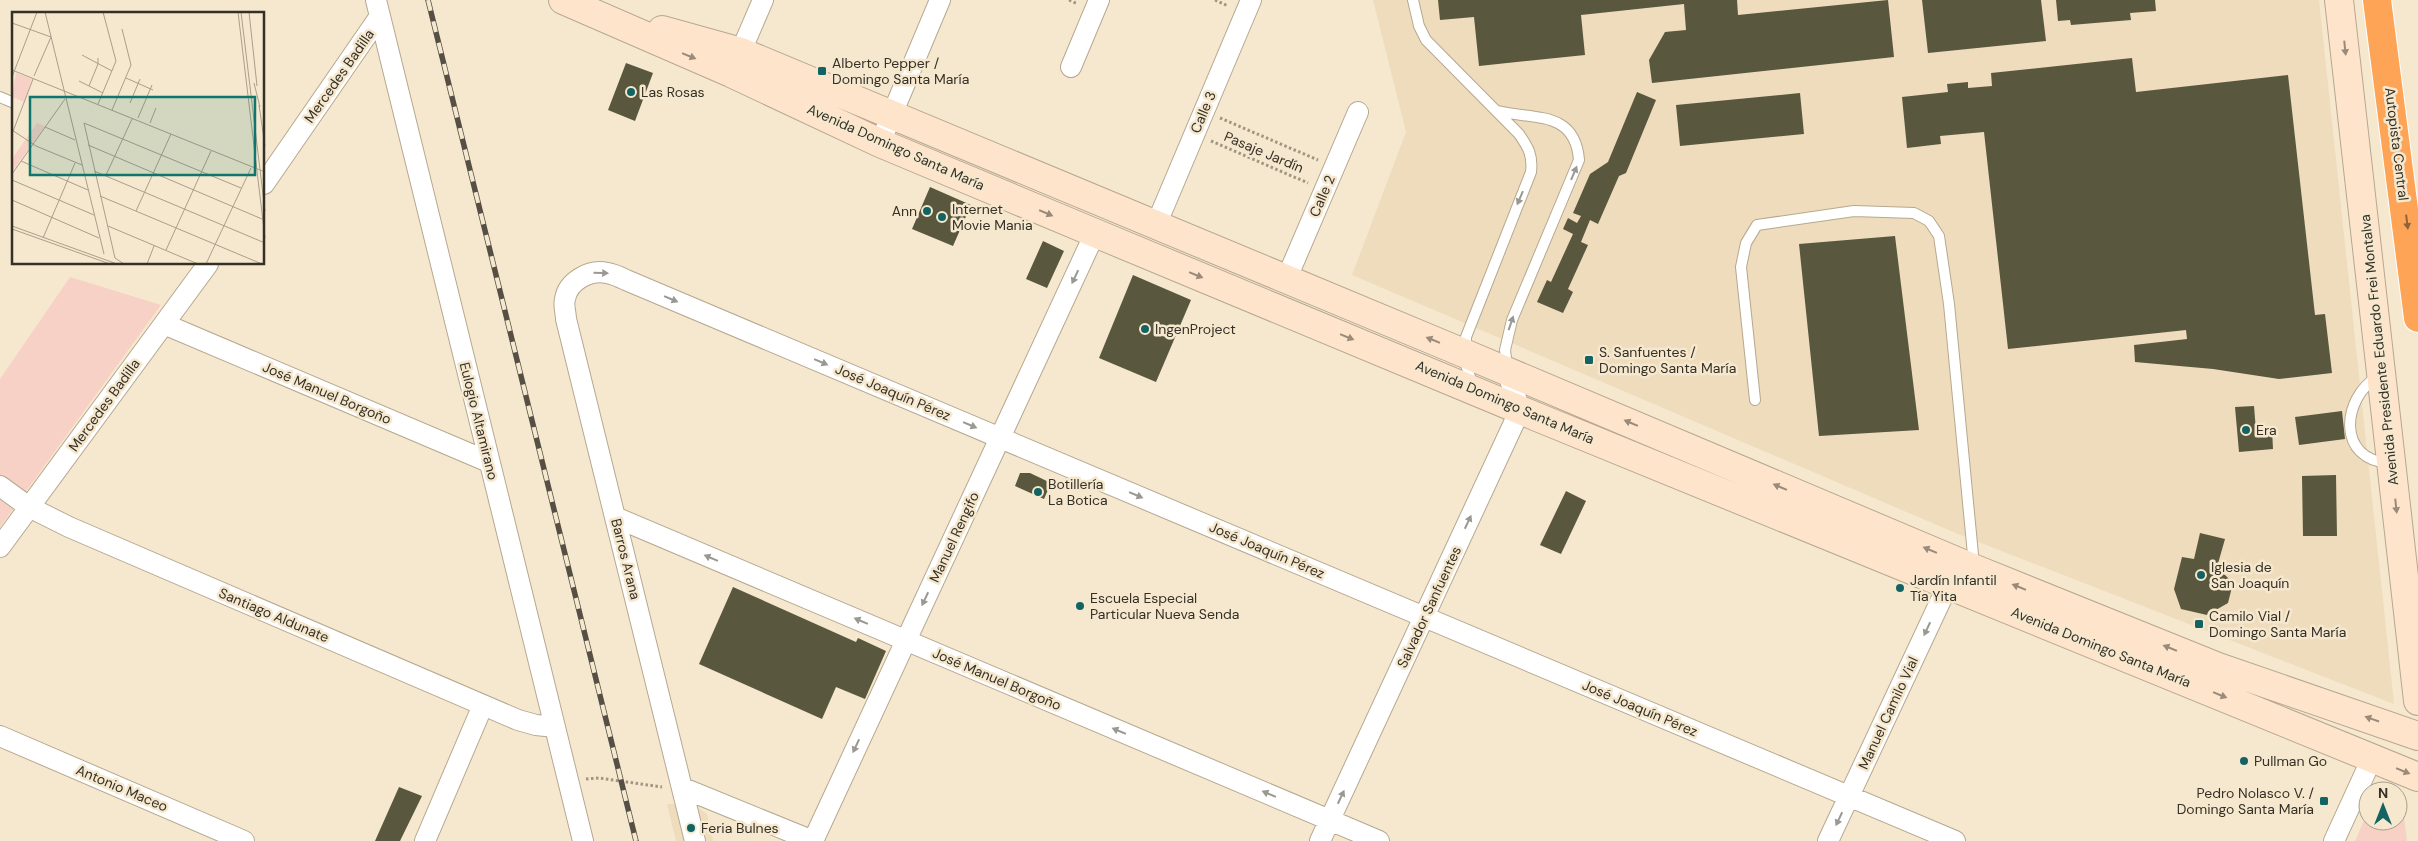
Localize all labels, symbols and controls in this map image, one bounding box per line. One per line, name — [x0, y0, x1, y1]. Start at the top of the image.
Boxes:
inset map — [12, 12, 265, 265]
street label: Mercedes Badilla — [300, 26, 378, 126]
one-way arrow — [2341, 41, 2349, 57]
one-way arrow — [682, 53, 696, 61]
place label: Alberto Pepper / Domingo Santa María — [832, 54, 969, 88]
marker: Alberto Pepper / Domingo Santa María — [816, 65, 828, 77]
place label: Las Rosas — [641, 83, 705, 101]
marker: Las Rosas — [625, 86, 637, 98]
street label: Autopista Central — [2381, 86, 2413, 202]
street label: Calle 3 — [1186, 88, 1220, 136]
street label: Avenida Domingo Santa María — [804, 100, 988, 194]
street label: Pasaje Jardín — [1222, 127, 1306, 177]
one-way arrow — [1570, 166, 1578, 180]
street label: Calle 2 — [1305, 172, 1339, 220]
one-way arrow — [1516, 191, 1524, 205]
place label: Internet Movie Mania — [952, 200, 1033, 234]
place label: Ann — [892, 202, 917, 220]
marker: Ann — [921, 205, 933, 217]
one-way arrow — [1039, 209, 1053, 217]
marker: Internet Movie Mania — [936, 211, 948, 223]
street label: Avenida Presidente Eduardo Frei Montalva — [2356, 213, 2402, 487]
one-way arrow — [2403, 214, 2411, 230]
one-way arrow — [593, 270, 609, 278]
one-way arrow — [1070, 270, 1078, 284]
one-way arrow — [1189, 271, 1204, 279]
one-way arrow — [664, 295, 678, 303]
one-way arrow — [1508, 315, 1516, 330]
place label: IngenProject — [1155, 320, 1236, 338]
marker: IngenProject — [1139, 323, 1151, 335]
one-way arrow — [1340, 333, 1354, 341]
one-way arrow — [1425, 336, 1440, 343]
place label: S. Sanfuentes / Domingo Santa María — [1599, 343, 1736, 377]
marker: S. Sanfuentes / Domingo Santa María — [1583, 354, 1595, 366]
street label: Mercedes Badilla — [64, 355, 144, 455]
street label: Avenida Domingo Santa María — [1413, 356, 1597, 448]
street label: José Manuel Borgoño — [260, 358, 394, 428]
one-way arrow — [814, 358, 828, 366]
street label: Eulogio Altamirano — [456, 360, 502, 482]
street label: José Joaquín Pérez — [833, 360, 953, 424]
one-way arrow — [1624, 419, 1638, 427]
one-way arrow — [963, 421, 978, 429]
place label: Era — [2256, 421, 2277, 439]
marker: Era — [2240, 424, 2252, 436]
place label: Botillería La Botica — [1048, 475, 1108, 509]
one-way arrow — [1773, 482, 1787, 490]
marker: Botillería La Botica — [1032, 486, 1044, 498]
street label: Manuel Rengifo — [925, 489, 983, 585]
one-way arrow — [1129, 491, 1143, 499]
one-way arrow — [2392, 498, 2400, 514]
one-way arrow — [1464, 515, 1472, 530]
street label: Barros Arana — [607, 517, 645, 601]
street label: José Joaquín Pérez — [1207, 518, 1327, 582]
street label: Salvador Sanfuentes — [1393, 543, 1465, 671]
one-way arrow — [1923, 546, 1937, 554]
one-way arrow — [704, 553, 718, 561]
place label: Iglesia de San Joaquín — [2211, 558, 2289, 592]
marker: Iglesia de San Joaquín — [2195, 569, 2207, 581]
place label: Jardín Infantil Tía Yita — [1910, 571, 1997, 605]
marker: Jardín Infantil Tía Yita — [1894, 582, 1906, 594]
one-way arrow — [2011, 583, 2026, 591]
street label: Santiago Aldunate — [216, 584, 332, 646]
place label: Escuela Especial Particular Nueva Senda — [1090, 589, 1239, 623]
one-way arrow — [921, 592, 929, 606]
marker: Escuela Especial Particular Nueva Senda — [1074, 600, 1086, 612]
street label: Avenida Domingo Santa María — [2008, 603, 2194, 691]
place label: Camilo Vial / Domingo Santa María — [2209, 607, 2346, 641]
one-way arrow — [854, 616, 868, 624]
marker: Camilo Vial / Domingo Santa María — [2193, 618, 2205, 630]
one-way arrow — [1923, 622, 1931, 636]
street label: José Manuel Borgoño — [930, 644, 1064, 714]
one-way arrow — [2162, 644, 2177, 652]
street label: Manuel Camilo Vial — [1854, 654, 1922, 772]
street label: José Joaquín Pérez — [1580, 676, 1700, 740]
one-way arrow — [2213, 692, 2227, 700]
one-way arrow — [2365, 715, 2380, 722]
one-way arrow — [1112, 726, 1126, 734]
one-way arrow — [852, 739, 861, 754]
place label: Pullman Go — [2254, 752, 2327, 770]
marker: Pullman Go — [2238, 755, 2250, 767]
street label: Antonio Maceo — [73, 761, 171, 815]
one-way arrow — [2396, 767, 2411, 775]
north arrow — [2358, 781, 2408, 831]
place label: Pedro Nolasco V. / Domingo Santa María — [2177, 784, 2315, 818]
text: N — [2378, 784, 2388, 802]
one-way arrow — [1262, 790, 1276, 798]
one-way arrow — [1337, 790, 1345, 804]
marker: Pedro Nolasco V. / Domingo Santa María — [2318, 795, 2330, 807]
one-way arrow — [1834, 812, 1842, 826]
place label: Feria Bulnes — [701, 819, 779, 837]
marker: Feria Bulnes — [685, 822, 697, 834]

